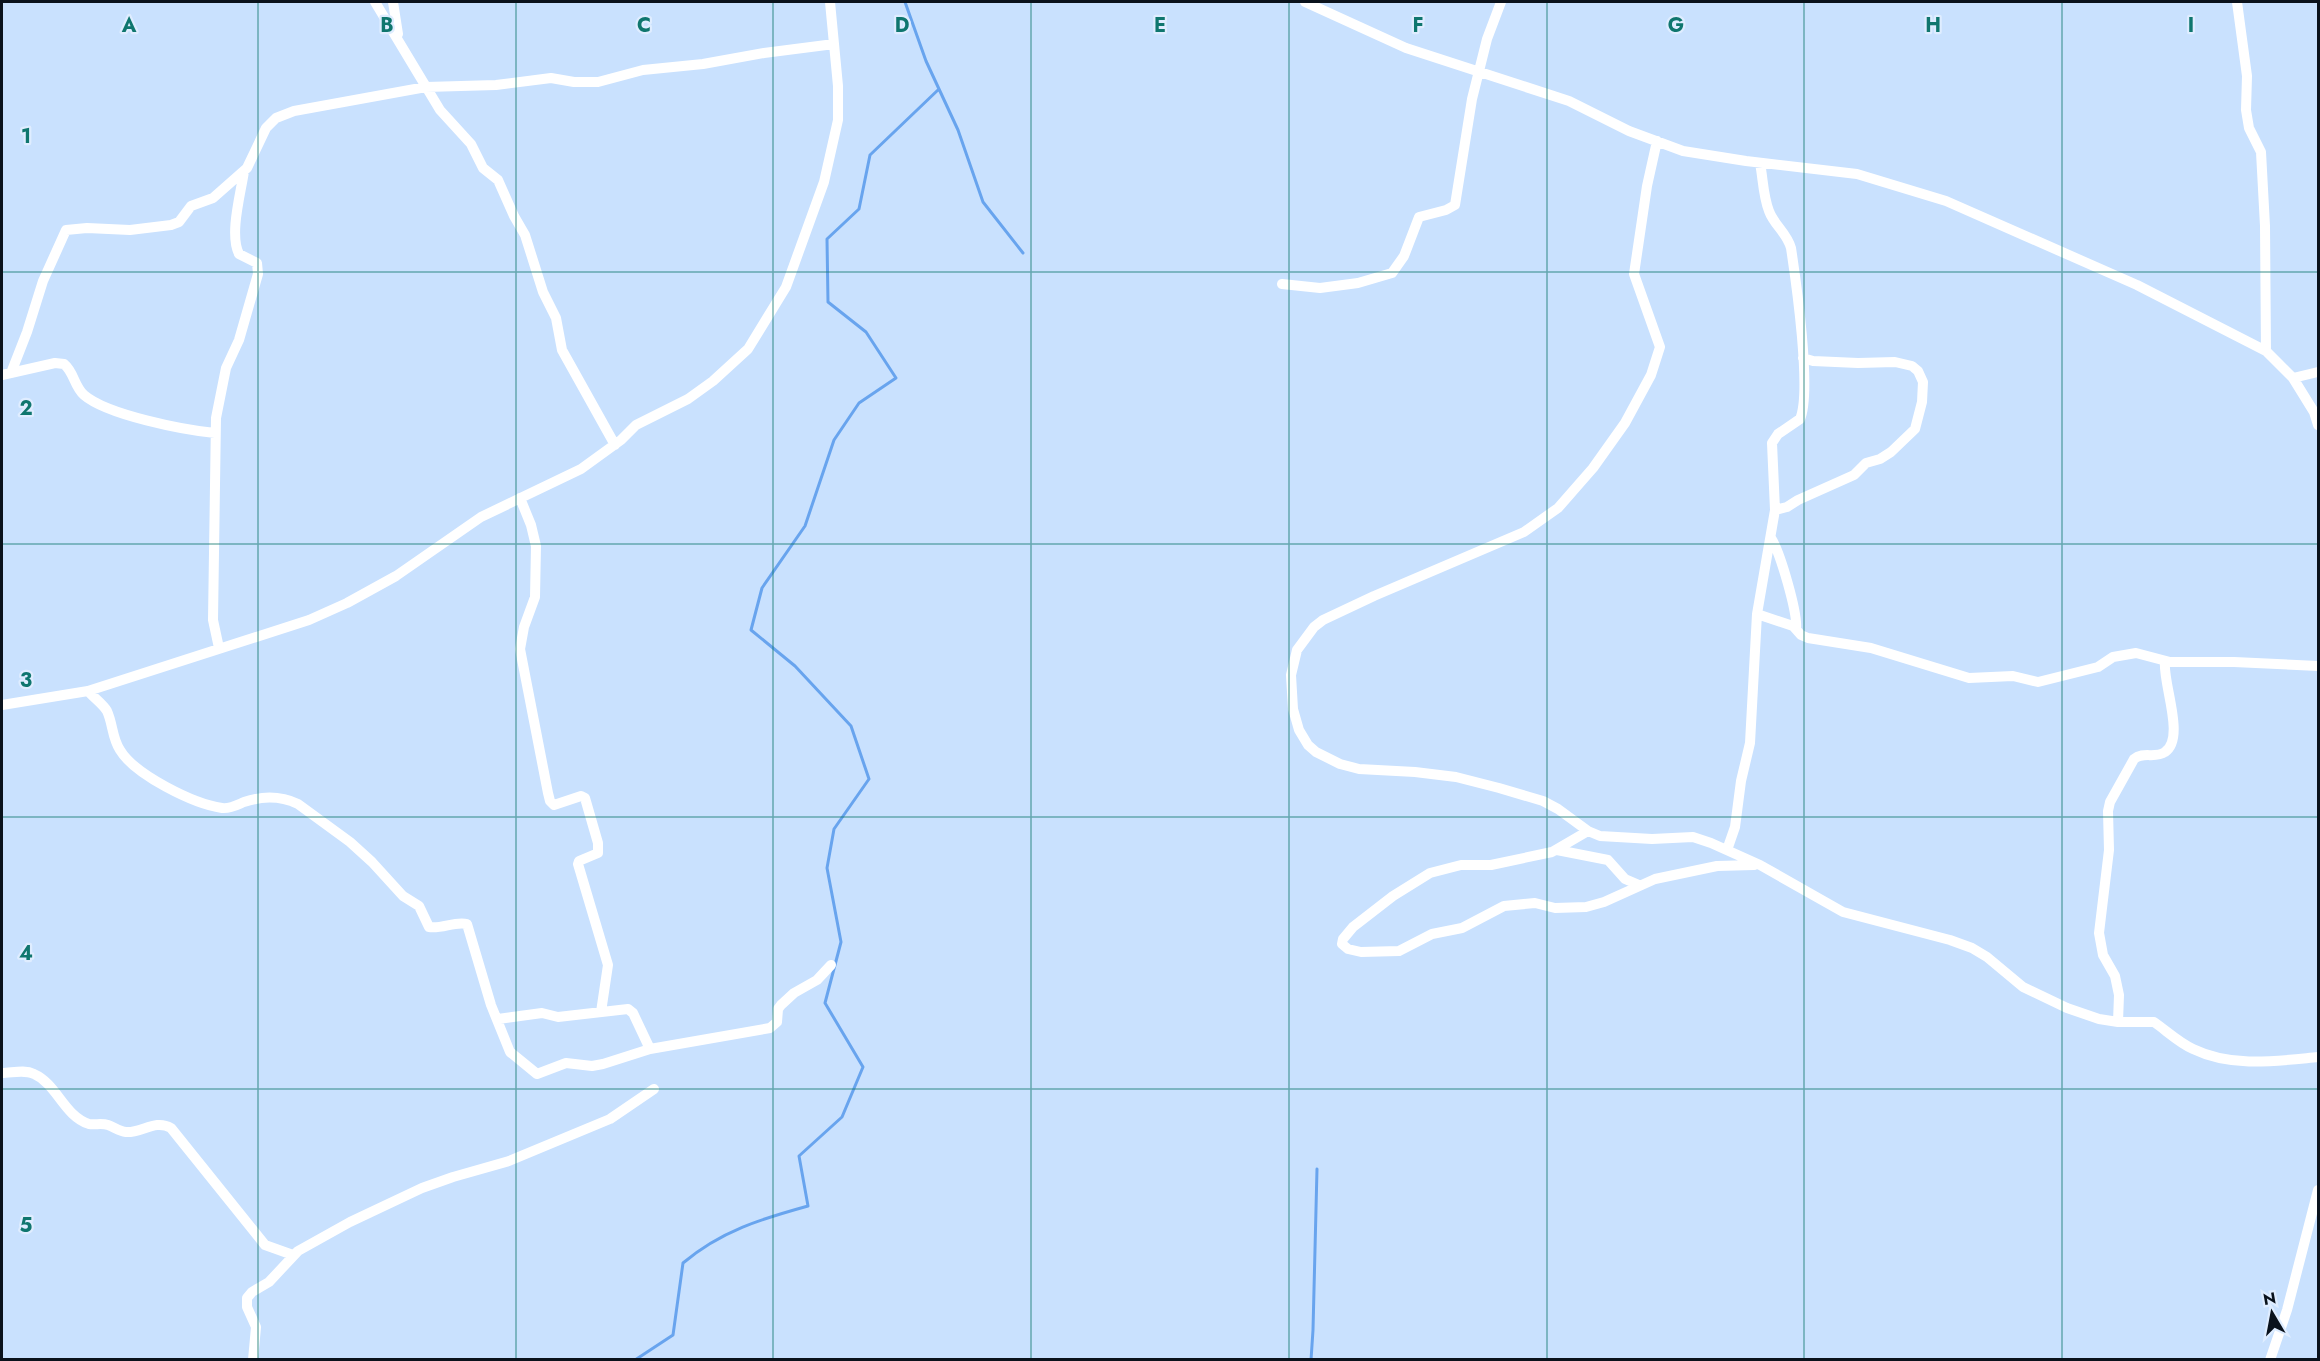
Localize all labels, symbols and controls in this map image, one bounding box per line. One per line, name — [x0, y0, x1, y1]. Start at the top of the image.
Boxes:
text: A — [121, 11, 137, 40]
text: B — [380, 11, 394, 40]
text: C — [637, 11, 651, 40]
text: D — [895, 11, 909, 40]
text: E — [1154, 11, 1166, 40]
text: F — [1412, 11, 1424, 40]
text: G — [1668, 11, 1684, 40]
text: H — [1925, 11, 1941, 40]
text: I — [2188, 11, 2194, 40]
text: 1 — [21, 122, 31, 151]
text: 2 — [19, 394, 33, 423]
text: 3 — [20, 666, 32, 695]
text: 4 — [19, 939, 33, 968]
text: 5 — [20, 1211, 33, 1240]
north arrow — [2242, 1283, 2302, 1343]
text: N — [2261, 1286, 2278, 1311]

